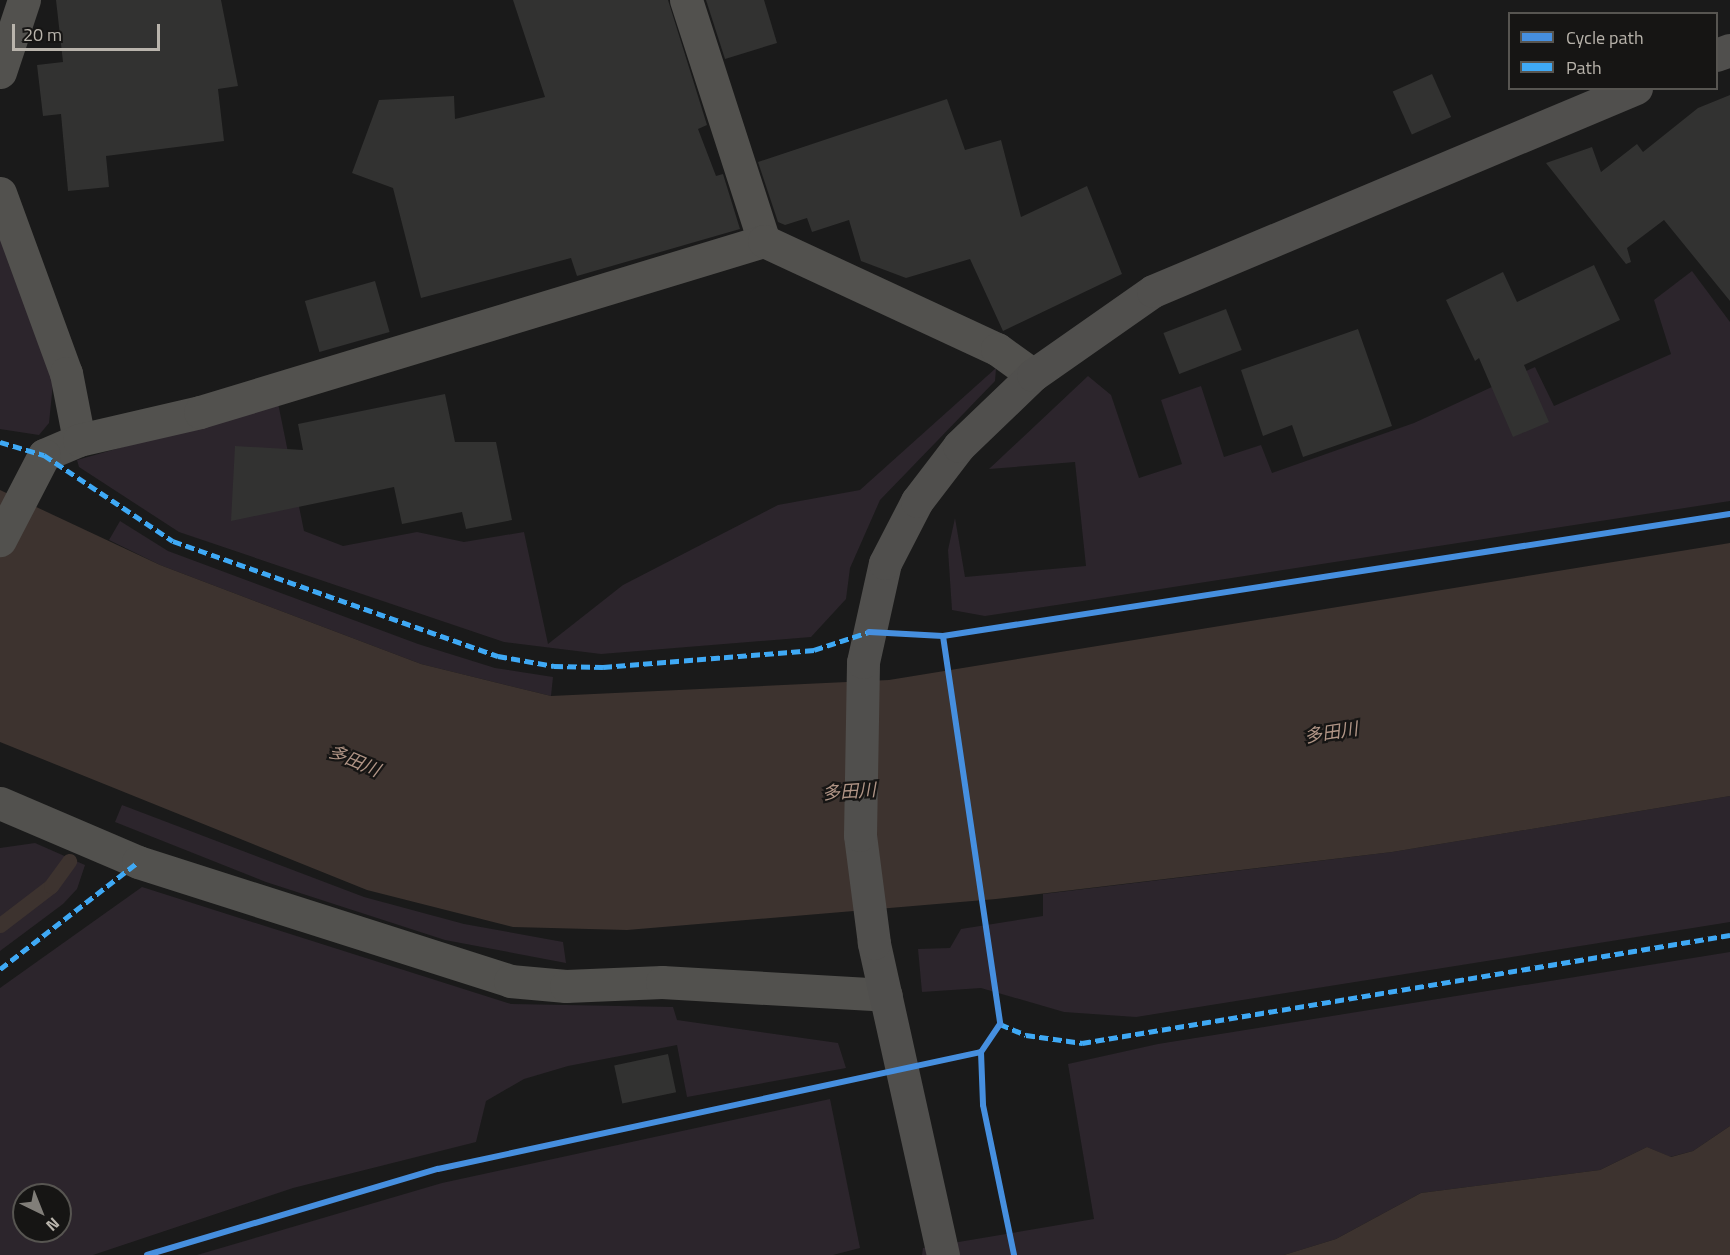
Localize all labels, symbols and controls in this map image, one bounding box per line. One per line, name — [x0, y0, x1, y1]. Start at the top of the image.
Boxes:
scale bar — [15, 12, 164, 50]
legend — [1508, 12, 1718, 90]
text: 20 m — [23, 21, 62, 48]
text: Cycle path — [1566, 24, 1644, 51]
text: Path — [1566, 54, 1602, 81]
water label: 多田川 — [1303, 718, 1359, 748]
water label: 多田川 — [325, 741, 383, 781]
water label: 多田川 — [821, 779, 877, 805]
north arrow — [12, 1183, 72, 1243]
text: N — [41, 1212, 65, 1237]

